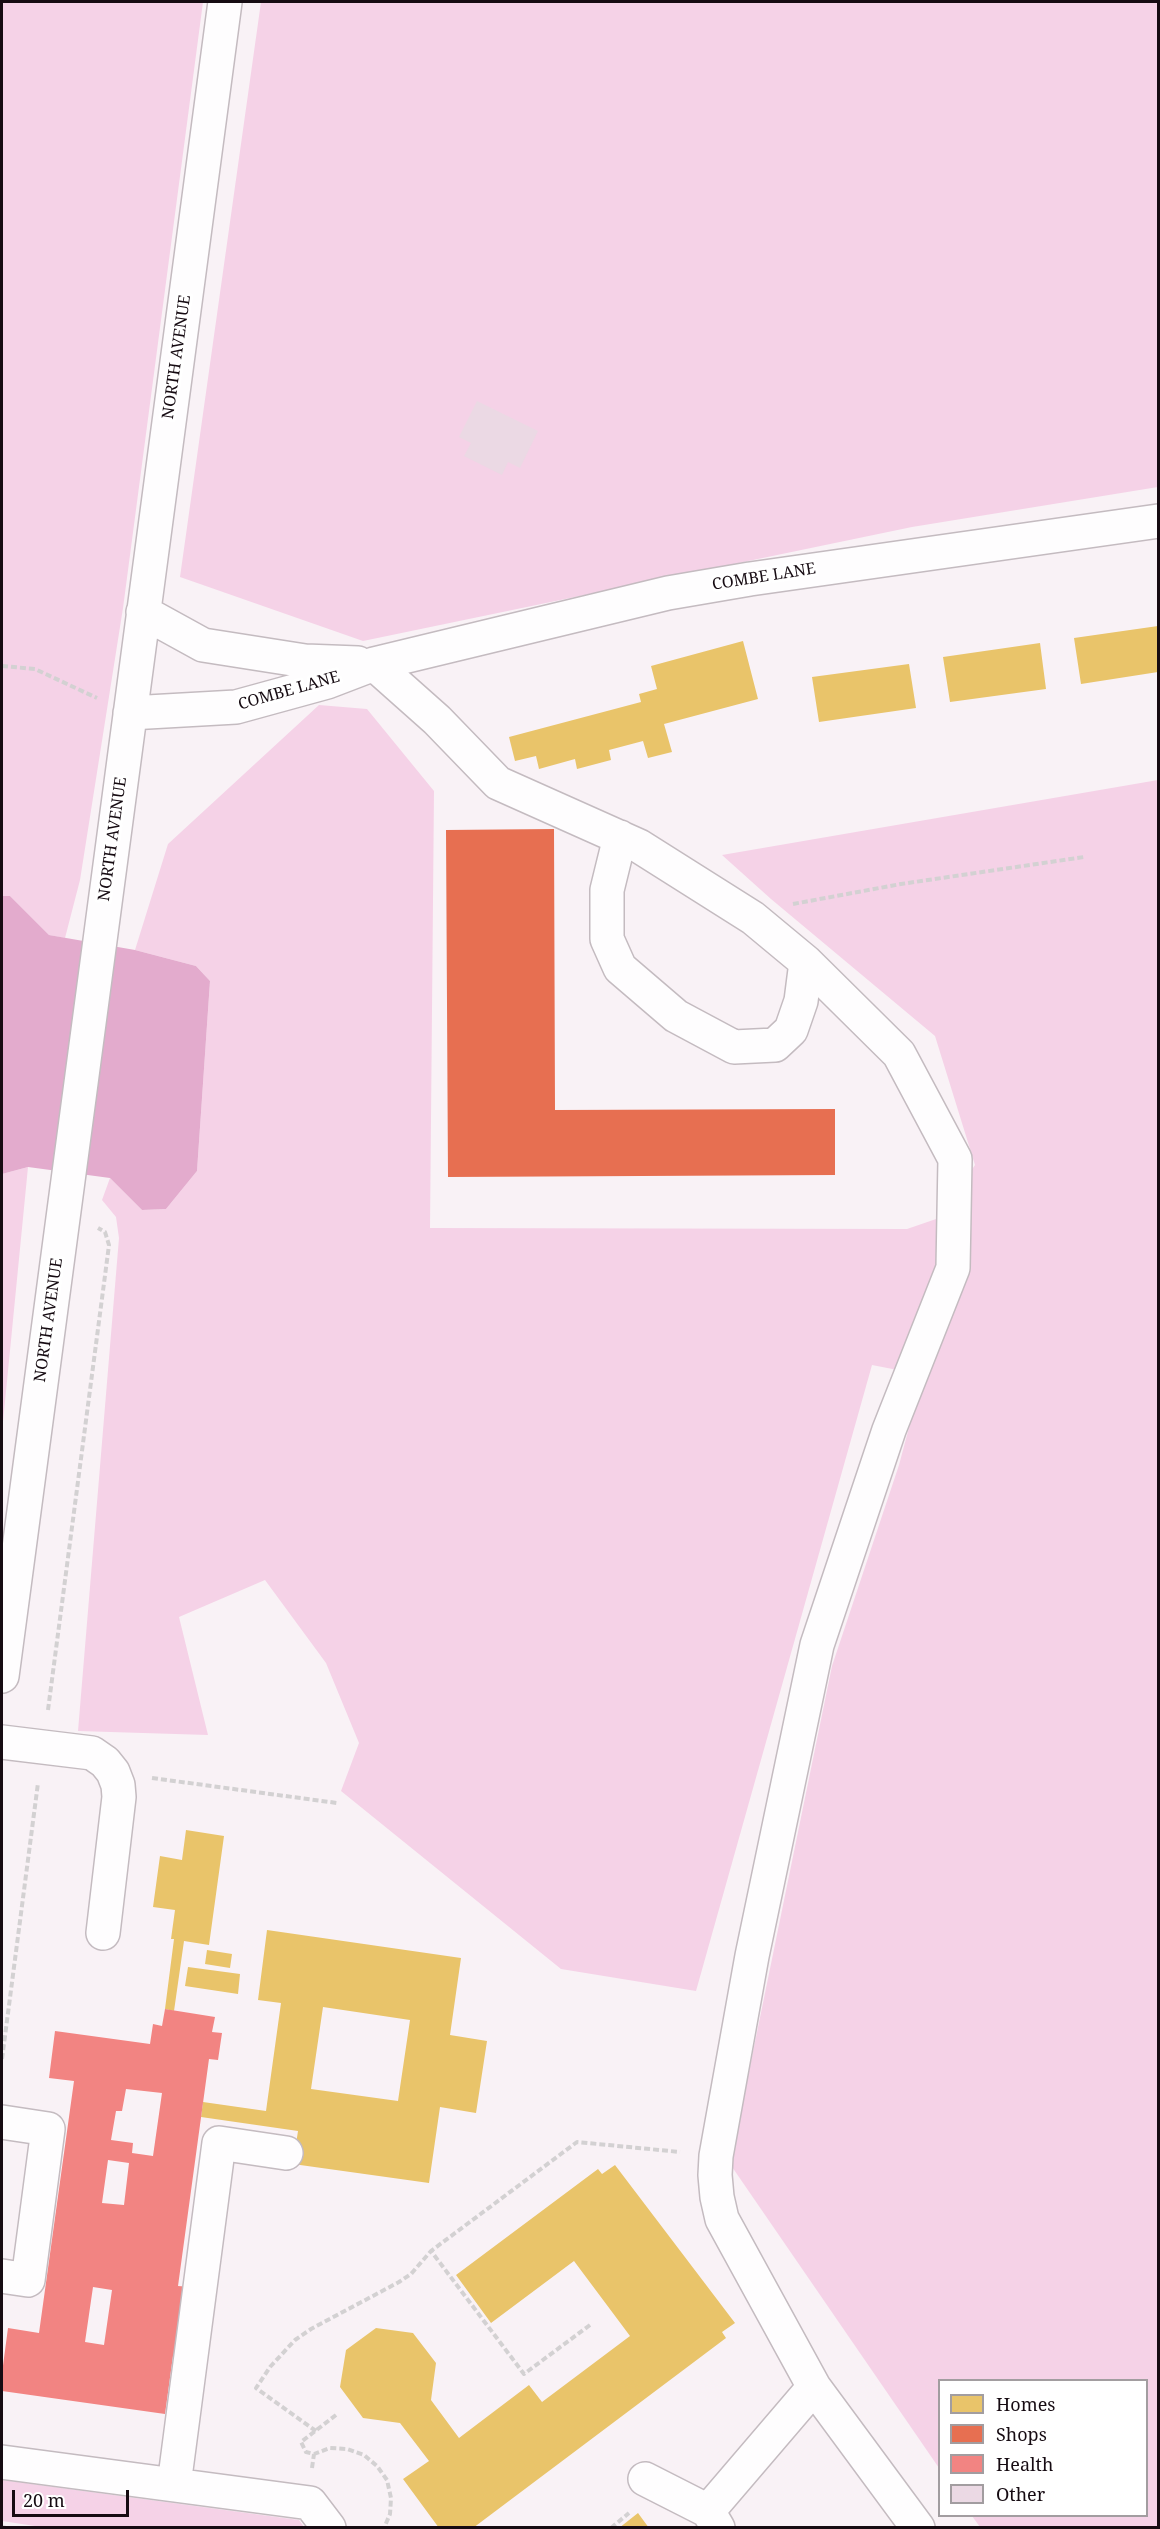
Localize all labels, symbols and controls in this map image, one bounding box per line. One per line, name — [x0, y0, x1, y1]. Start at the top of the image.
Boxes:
street label: NORTH AVENUE — [159, 294, 195, 420]
street label: COMBE LANE — [711, 559, 817, 595]
street label: COMBE LANE — [236, 667, 342, 715]
street label: NORTH AVENUE — [95, 776, 131, 902]
street label: NORTH AVENUE — [31, 1257, 67, 1383]
legend — [938, 2379, 1148, 2517]
text: Homes — [996, 2392, 1055, 2416]
text: Shops — [996, 2422, 1047, 2446]
text: Health — [996, 2452, 1053, 2476]
scale bar — [15, 2478, 132, 2516]
text: Other — [996, 2482, 1045, 2506]
text: 20 m — [23, 2488, 65, 2512]

